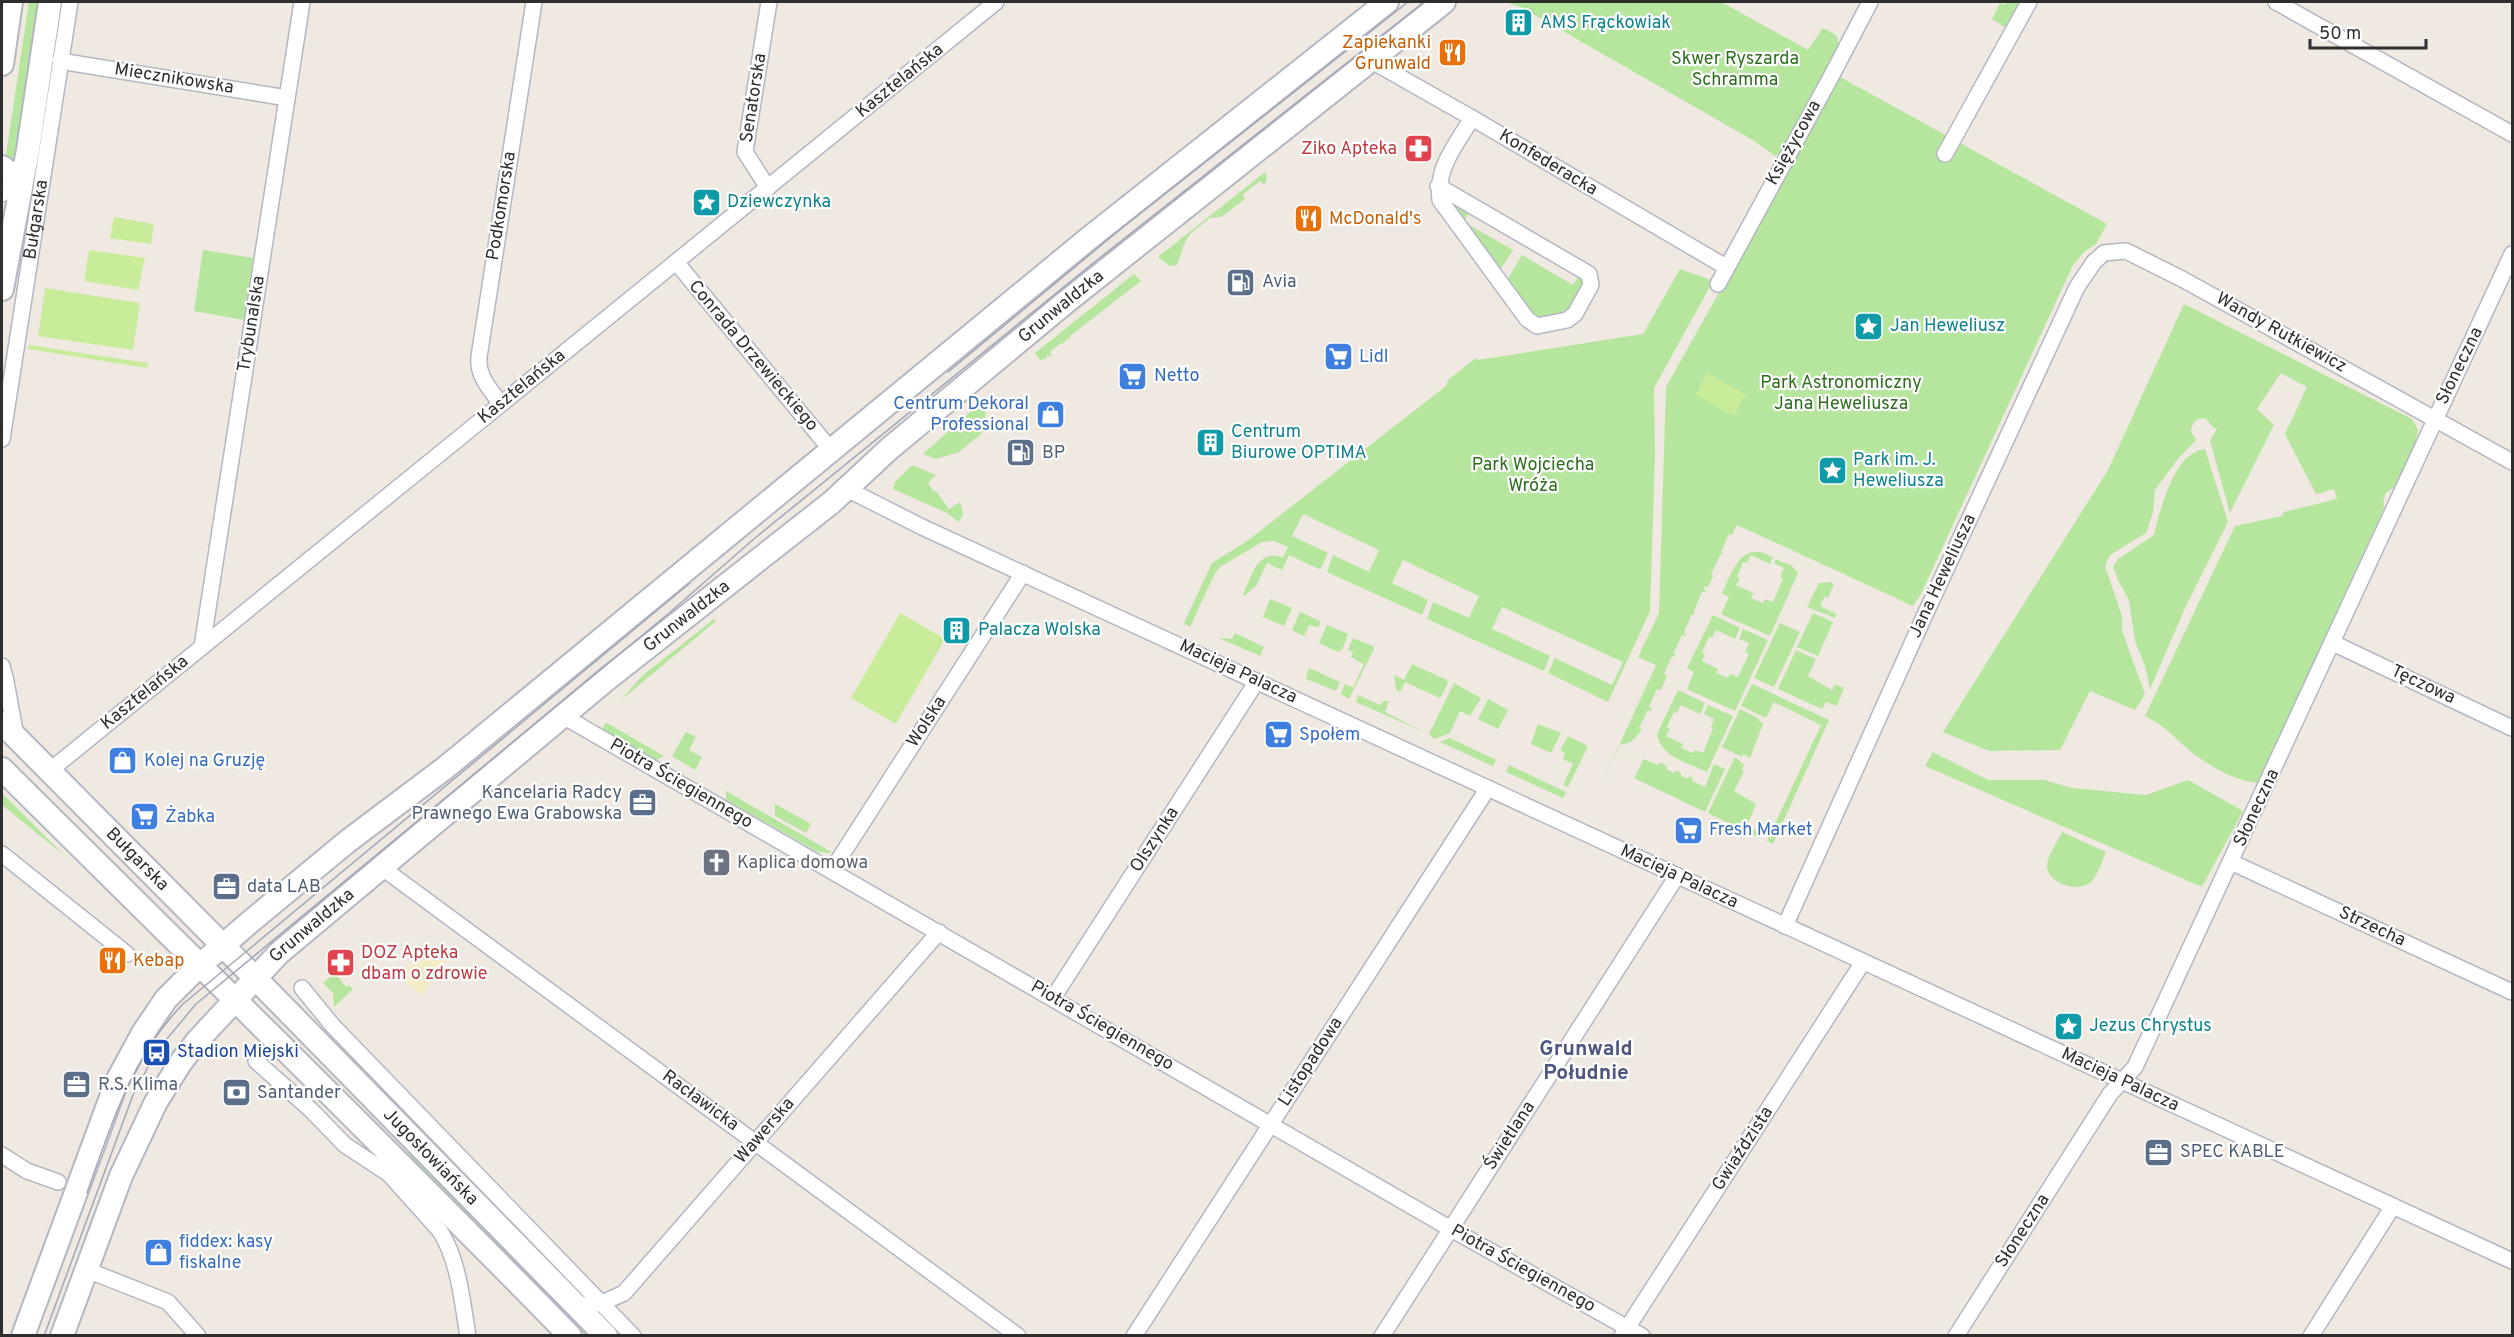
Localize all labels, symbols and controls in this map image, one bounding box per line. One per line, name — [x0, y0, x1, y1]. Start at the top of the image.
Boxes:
building icon: AMS Frąckowiak — [1503, 7, 1535, 39]
place label: AMS Frąckowiak — [1540, 12, 1671, 35]
scale bar — [2310, 12, 2426, 50]
text: 50 m — [2319, 23, 2361, 46]
place label: Zapiekanki Grunwald — [1342, 32, 1431, 76]
restaurant icon: Zapiekanki Grunwald — [1436, 37, 1468, 69]
street label: Kasztelańska — [851, 39, 949, 123]
park label: Skwer Ryszarda Schramma — [1671, 48, 1799, 92]
street label: Senatorska — [736, 52, 772, 144]
street label: Miecznikowska — [113, 58, 235, 100]
street label: Księżycowa — [1761, 96, 1827, 190]
street label: Konfederacka — [1494, 125, 1602, 201]
pharmacy icon: Ziko Apteka — [1402, 133, 1434, 165]
place label: Ziko Apteka — [1301, 138, 1397, 161]
street label: Podkomorska — [482, 150, 522, 262]
street label: Bułgarska — [19, 178, 54, 261]
place icon: Dziewczynka — [690, 186, 722, 218]
place label: Dziewczynka — [727, 191, 831, 214]
restaurant icon: McDonald's — [1292, 203, 1324, 235]
place label: McDonald's — [1329, 208, 1421, 231]
street label: Grunwaldzka — [1013, 265, 1109, 348]
fuel station icon: Avia — [1225, 266, 1257, 298]
place label: Avia — [1262, 271, 1297, 294]
street label: Trybunalska — [233, 274, 271, 374]
street label: Conrada Drzewieckiego — [683, 276, 823, 436]
street label: Wandy Rutkiewicz — [2212, 288, 2350, 378]
place icon: Jan Heweliusz — [1853, 310, 1885, 342]
place label: Jan Heweliusz — [1890, 315, 2005, 338]
street label: Słoneczna — [2431, 323, 2489, 409]
supermarket icon: Lidl — [1322, 341, 1354, 373]
street label: Kasztelańska — [473, 345, 571, 429]
place label: Lidl — [1359, 346, 1388, 369]
supermarket icon: Netto — [1117, 360, 1149, 392]
place label: Netto — [1154, 365, 1200, 388]
park label: Park Astronomiczny Jana Heweliusza — [1760, 372, 1922, 416]
place label: Centrum Dekoral Professional — [893, 393, 1029, 437]
shop icon: Centrum Dekoral Professional — [1034, 398, 1066, 430]
place label: Centrum Biurowe OPTIMA — [1231, 421, 1367, 465]
building icon: Centrum Biurowe OPTIMA — [1194, 426, 1226, 458]
fuel station icon: BP — [1005, 437, 1037, 469]
place label: BP — [1042, 442, 1065, 465]
place label: Park im. J. Heweliusza — [1853, 449, 1944, 493]
park label: Park Wojciecha Wróża — [1472, 454, 1594, 498]
place icon: Park im. J. Heweliusza — [1816, 454, 1848, 486]
street label: Jana Heweliusza — [1904, 510, 1982, 642]
street label: Grunwaldzka — [639, 575, 735, 658]
building icon: Palacza Wolska — [941, 614, 973, 646]
place label: Palacza Wolska — [978, 619, 1101, 642]
street label: Macieja Palacza — [1175, 635, 1301, 709]
street label: Kasztelańska — [96, 651, 194, 735]
street label: Tęczowa — [2387, 660, 2459, 710]
street label: Wolska — [902, 692, 952, 752]
supermarket icon: Społem — [1262, 719, 1294, 751]
place label: Społem — [1299, 724, 1360, 747]
street label: Piotra Ściegiennego — [605, 732, 758, 834]
shop icon: Kolej na Gruzję — [107, 745, 139, 777]
place label: Kolej na Gruzję — [144, 750, 265, 773]
street label: Słoneczna — [2229, 765, 2285, 851]
place label: Kancelaria Radcy Prawnego Ewa Grabowska — [412, 782, 622, 826]
office icon: Kancelaria Radcy Prawnego Ewa Grabowska — [627, 787, 659, 819]
supermarket icon: Żabka — [128, 801, 160, 833]
street label: Olszynka — [1125, 803, 1185, 877]
place label: Żabka — [165, 804, 215, 829]
supermarket icon: Fresh Market — [1672, 814, 1704, 846]
place label: Fresh Market — [1709, 819, 1813, 842]
street label: Bułgarska — [101, 823, 174, 896]
street label: Macieja Palacza — [1616, 840, 1742, 914]
church icon: Kaplica domowa — [700, 847, 732, 879]
place label: Kaplica domowa — [737, 852, 868, 875]
office icon: data LAB — [210, 871, 242, 903]
place label: data LAB — [247, 876, 321, 899]
street label: Grunwaldzka — [264, 883, 359, 968]
street label: Strzecha — [2335, 902, 2409, 952]
place label: DOZ Apteka dbam o zdrowie — [361, 942, 488, 986]
restaurant icon: Kebap — [96, 945, 128, 977]
pharmacy icon: DOZ Apteka dbam o zdrowie — [324, 947, 356, 979]
place label: Kebap — [133, 950, 184, 973]
street label: Piotra Ściegiennego — [1026, 974, 1179, 1076]
place icon: Jezus Chrystus — [2052, 1010, 2084, 1042]
street label: Listopadowa — [1274, 1013, 1348, 1111]
place label: Jezus Chrystus — [2089, 1015, 2212, 1038]
bus stop icon: Stadion Miejski — [140, 1036, 172, 1068]
district label: Grunwald Południe — [1539, 1036, 1633, 1087]
place label: Stadion Miejski — [177, 1041, 299, 1064]
street label: Macieja Palacza — [2057, 1043, 2183, 1117]
street label: Racławicka — [657, 1065, 743, 1137]
office icon: R.S. Klima — [61, 1069, 93, 1101]
place label: R.S. Klima — [98, 1074, 178, 1097]
bank icon: Santander — [220, 1077, 252, 1109]
place label: Santander — [257, 1082, 341, 1105]
street label: Wawerska — [730, 1093, 800, 1169]
street label: Świetlana — [1478, 1096, 1541, 1175]
street label: Gwiaździsta — [1707, 1102, 1779, 1196]
street label: Jugosłowiańska — [378, 1104, 483, 1211]
office icon: SPEC KABLE — [2143, 1136, 2175, 1168]
place label: SPEC KABLE — [2180, 1141, 2284, 1164]
street label: Słoneczna — [1991, 1190, 2055, 1272]
street label: Piotra Ściegiennego — [1447, 1218, 1600, 1318]
place label: fiddex: kasy fiskalne — [179, 1231, 273, 1275]
shop icon: fiddex: kasy fiskalne — [142, 1236, 174, 1268]

